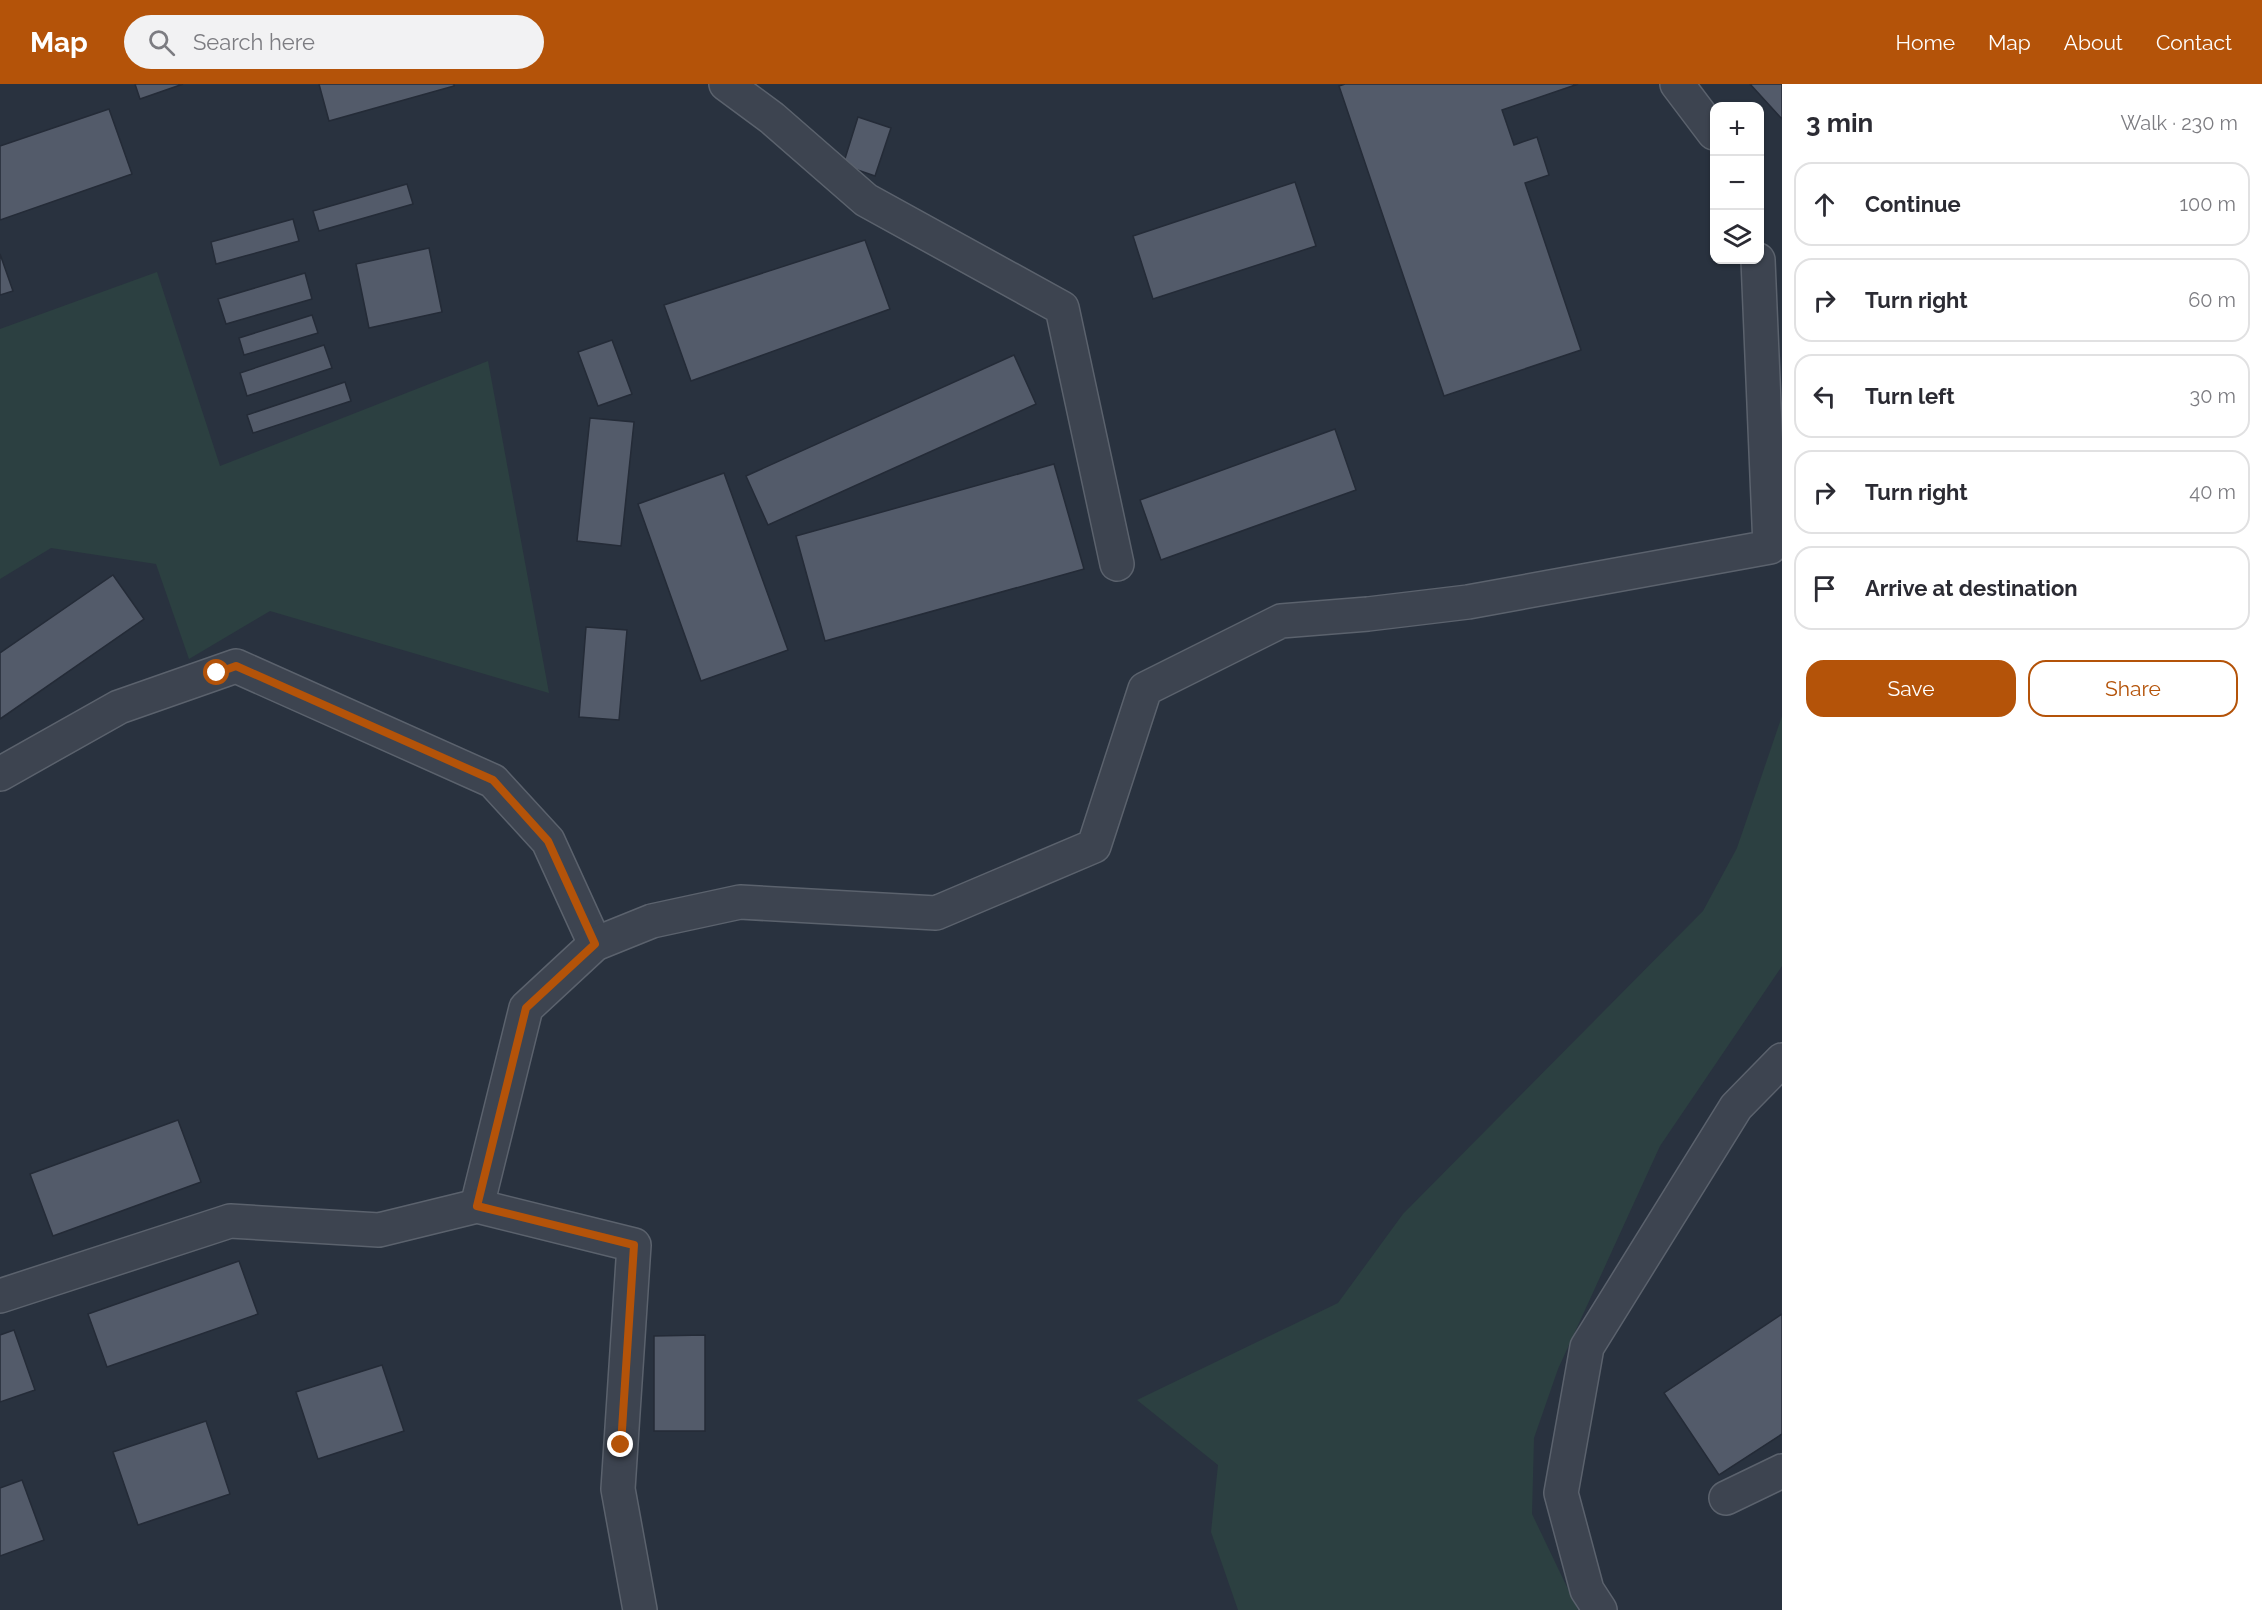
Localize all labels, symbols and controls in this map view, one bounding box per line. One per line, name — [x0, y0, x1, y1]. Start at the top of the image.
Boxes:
search box — [124, 15, 544, 69]
text: Map — [30, 26, 88, 59]
icon: search — [145, 26, 178, 59]
text: Search here — [193, 29, 315, 55]
text: Home — [1896, 30, 1955, 55]
text: Map — [1988, 30, 2031, 55]
text: About — [2064, 30, 2123, 55]
text: Contact — [2156, 30, 2232, 55]
map controls — [1710, 102, 1764, 264]
button: + — [1710, 102, 1764, 156]
text: 3 min — [1806, 108, 1873, 138]
text: Walk · 230 m — [2120, 111, 2238, 135]
button: − — [1710, 156, 1764, 210]
icon: ahead — [1808, 188, 1841, 221]
text: Continue — [1865, 191, 1961, 217]
text: 100 m — [2179, 192, 2236, 216]
button: layers — [1710, 210, 1764, 264]
icon: right — [1808, 284, 1841, 317]
text: Turn right — [1865, 287, 1968, 313]
text: 60 m — [2188, 288, 2236, 312]
icon: left — [1808, 380, 1841, 413]
text: Turn left — [1865, 383, 1955, 409]
text: 30 m — [2190, 384, 2236, 408]
icon: right — [1808, 476, 1841, 509]
text: Turn right — [1865, 479, 1968, 505]
text: 40 m — [2189, 480, 2236, 504]
icon: arrive — [1808, 572, 1841, 605]
text: Arrive at destination — [1865, 575, 2078, 601]
route start — [203, 659, 229, 685]
button: Save — [1806, 660, 2016, 717]
button: Share — [2028, 660, 2238, 717]
route end — [607, 1431, 633, 1457]

